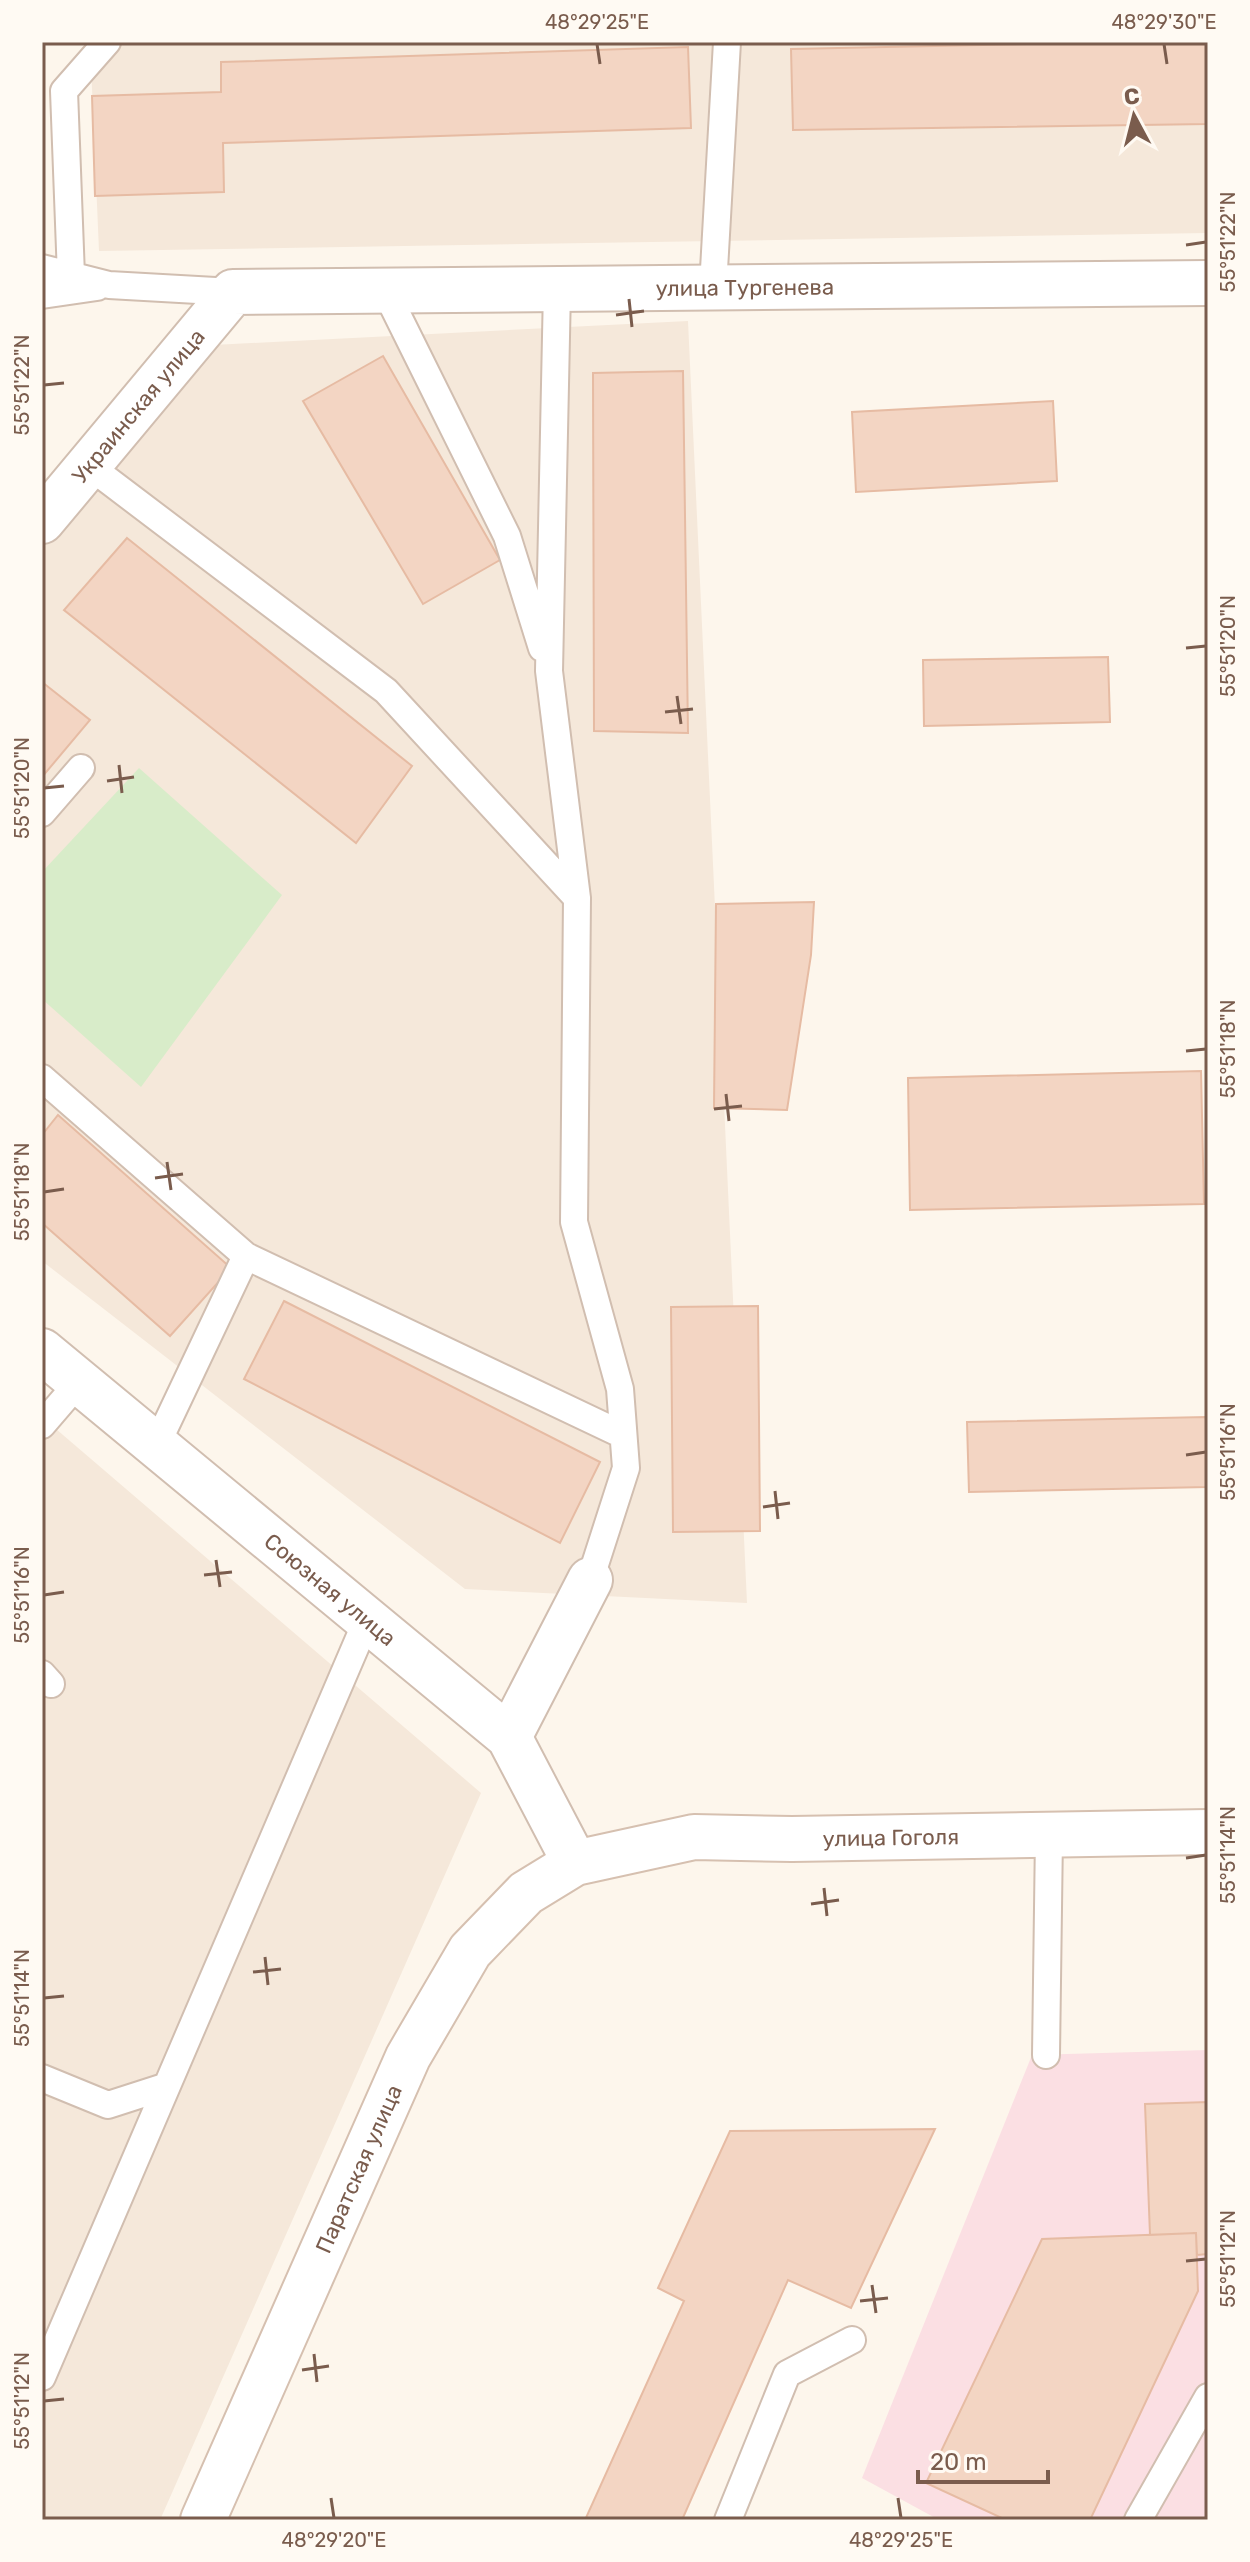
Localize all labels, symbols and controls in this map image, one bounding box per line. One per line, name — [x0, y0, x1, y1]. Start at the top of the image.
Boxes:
text: 48°29'25"E — [545, 10, 649, 34]
text: 48°29'30"E — [1111, 10, 1217, 34]
north arrow — [1094, 76, 1174, 156]
text: С — [1122, 82, 1141, 111]
text: 55°51'22"N — [1216, 192, 1240, 292]
street label: улица Тургенева — [655, 273, 834, 302]
street label: Украинская улица — [66, 323, 210, 488]
text: 55°51'22"N — [10, 335, 34, 435]
text: 55°51'20"N — [1216, 595, 1240, 697]
text: 55°51'20"N — [10, 737, 34, 839]
text: 55°51'18"N — [1216, 1000, 1240, 1098]
text: 55°51'18"N — [10, 1143, 34, 1241]
text: 55°51'16"N — [1216, 1403, 1240, 1501]
street label: Союзная улица — [259, 1527, 401, 1651]
text: 55°51'16"N — [10, 1546, 34, 1644]
text: 55°51'14"N — [1216, 1806, 1240, 1904]
street label: улица Гоголя — [822, 1823, 959, 1852]
text: 55°51'14"N — [10, 1949, 34, 2047]
street label: Паратская улица — [309, 2081, 407, 2257]
text: 55°51'12"N — [1216, 2210, 1240, 2308]
text: 55°51'12"N — [10, 2352, 34, 2450]
scale bar — [918, 2434, 1048, 2484]
text: 20 m — [930, 2448, 987, 2476]
text: 48°29'20"E — [282, 2528, 386, 2552]
text: 48°29'25"E — [849, 2528, 953, 2552]

